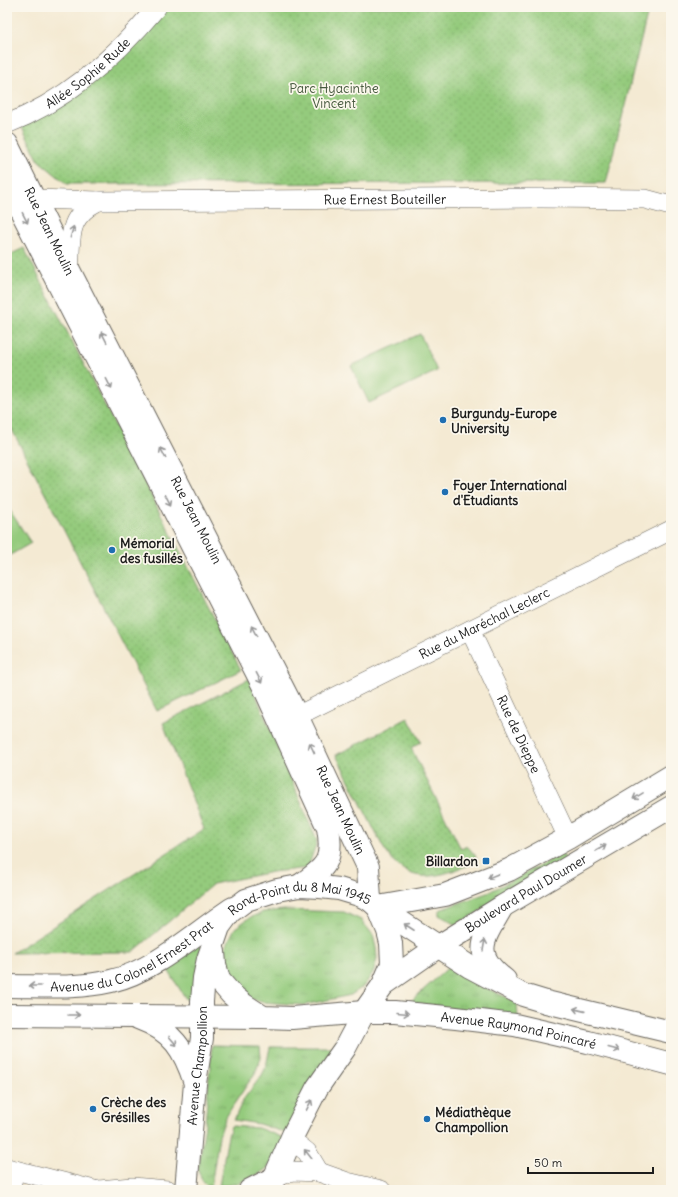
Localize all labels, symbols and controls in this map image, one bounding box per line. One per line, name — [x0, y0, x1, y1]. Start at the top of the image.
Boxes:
street label: Allée Sophie Rude — [42, 34, 134, 112]
park label: Parc Hyacinthe Vincent — [289, 80, 379, 112]
street label: Rue Jean Moulin — [21, 184, 79, 278]
street label: Rue Ernest Bouteiller — [324, 190, 447, 208]
one-way arrow — [22, 212, 29, 224]
one-way arrow — [69, 225, 76, 238]
one-way arrow — [100, 332, 107, 344]
one-way arrow — [106, 378, 113, 390]
place label: Burgundy-Europe University — [451, 405, 557, 437]
marker: Burgundy-Europe University — [438, 415, 448, 425]
one-way arrow — [159, 447, 166, 459]
street label: Rue Jean Moulin — [167, 473, 226, 567]
place label: Foyer International d'Etudiants — [453, 477, 567, 509]
marker: Foyer International d'Etudiants — [440, 487, 450, 497]
one-way arrow — [165, 493, 172, 505]
place label: Mémorial des fusillés — [120, 535, 183, 567]
marker: Mémorial des fusillés — [107, 545, 117, 555]
street label: Rue du Maréchal Leclerc — [416, 583, 553, 663]
one-way arrow — [250, 625, 257, 637]
one-way arrow — [256, 672, 263, 684]
street label: Rue de Dieppe — [493, 692, 545, 776]
one-way arrow — [308, 742, 315, 754]
street label: Rue Jean Moulin — [313, 763, 369, 857]
one-way arrow — [632, 793, 644, 801]
one-way arrow — [595, 843, 607, 851]
street label: Boulevard Paul Doumer — [462, 850, 591, 936]
place label: Billardon — [426, 853, 478, 870]
marker: Billardon — [481, 856, 491, 866]
one-way arrow — [487, 873, 499, 880]
street label: Rond-Point du 8 Mai 1945 — [224, 877, 374, 919]
street label: Avenue du Colonel Ernest Prat — [50, 916, 217, 995]
one-way arrow — [403, 922, 415, 930]
one-way arrow — [481, 938, 489, 951]
one-way arrow — [29, 982, 42, 990]
street label: Avenue Champollion — [183, 1005, 211, 1126]
one-way arrow — [573, 1005, 586, 1013]
street label: Avenue Raymond Poincaré — [440, 1008, 598, 1052]
one-way arrow — [396, 1010, 409, 1017]
one-way arrow — [67, 1011, 80, 1019]
one-way arrow — [169, 1036, 178, 1046]
one-way arrow — [607, 1046, 620, 1053]
place label: Crèche des Grésilles — [101, 1094, 166, 1126]
one-way arrow — [306, 1099, 313, 1111]
marker: Crèche des Grésilles — [88, 1104, 98, 1114]
place label: Médiathèque Champollion — [435, 1104, 511, 1136]
marker: Médiathèque Champollion — [422, 1114, 432, 1124]
one-way arrow — [303, 1148, 312, 1159]
scale bar — [528, 1149, 653, 1175]
text: 50 m — [534, 1155, 563, 1170]

